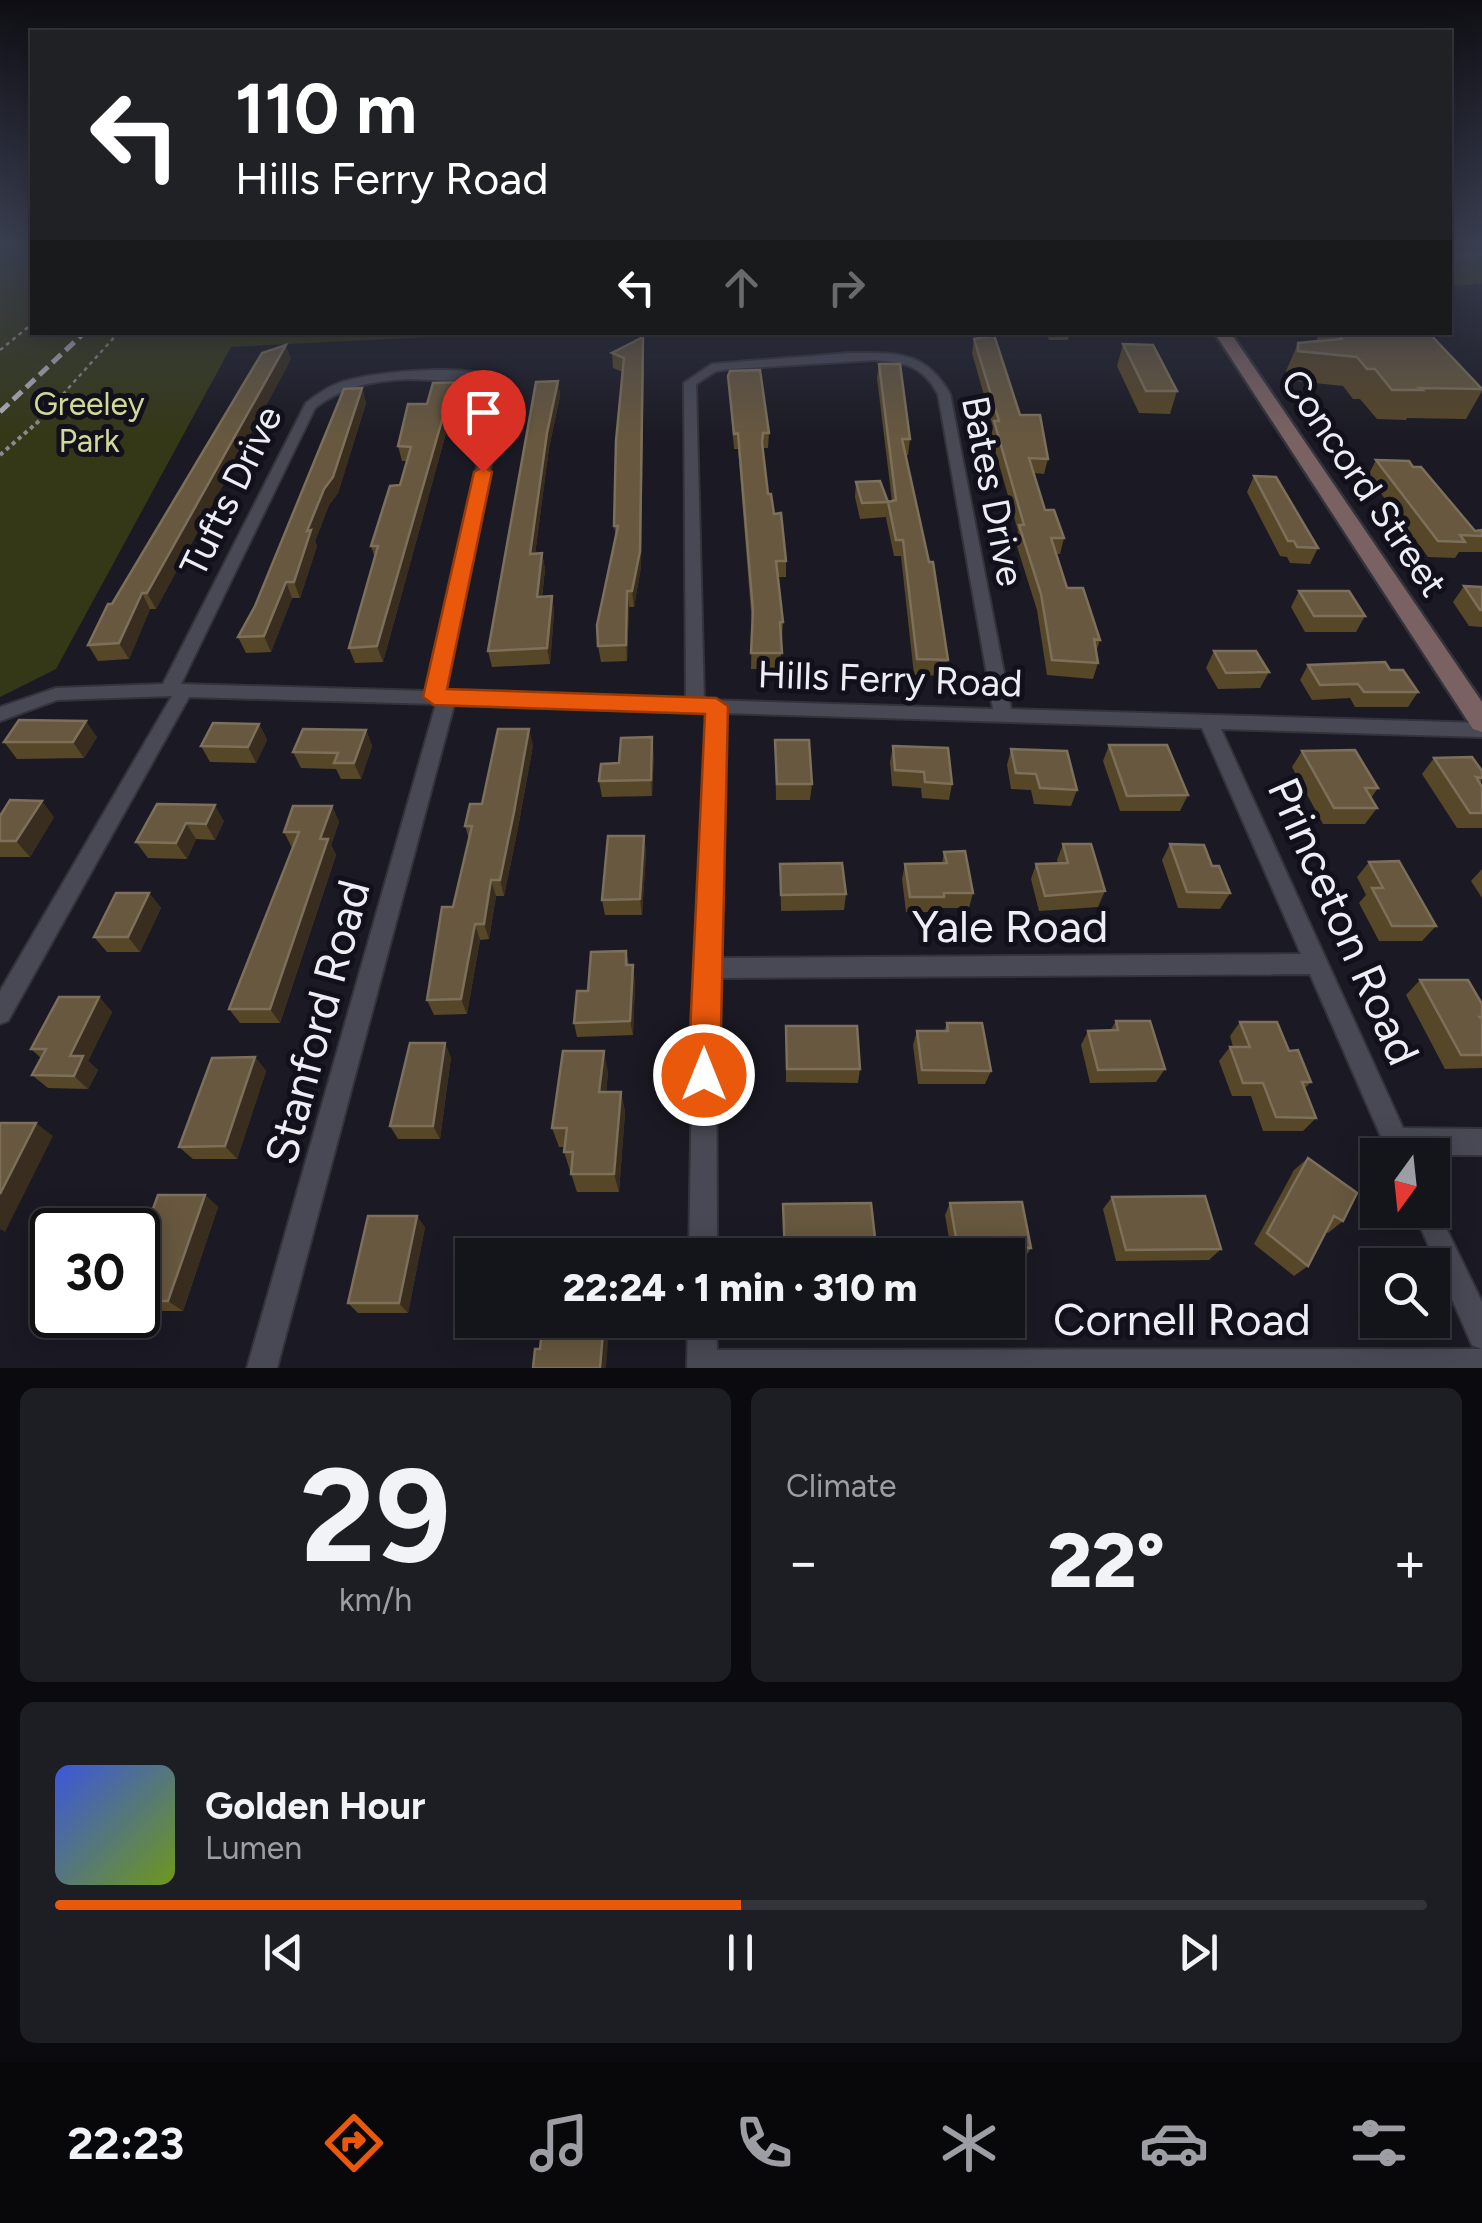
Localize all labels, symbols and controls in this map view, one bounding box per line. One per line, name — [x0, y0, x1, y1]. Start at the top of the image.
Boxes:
text: 110 m — [235, 66, 417, 151]
icon: left — [70, 70, 200, 200]
text: Hills Ferry Road — [235, 151, 549, 205]
icon: left — [609, 260, 664, 315]
icon: ahead — [714, 260, 769, 315]
icon: right — [819, 260, 874, 315]
street label: Concord Street — [1271, 361, 1457, 605]
pin — [441, 370, 526, 473]
park label: Greeley Park — [34, 385, 145, 460]
icon: arrive — [456, 385, 511, 440]
street label: Bates Drive — [952, 392, 1034, 590]
street label: Tufts Drive — [170, 398, 292, 584]
street label: Hills Ferry Road — [757, 651, 1023, 707]
street label: Princeton Road — [1257, 769, 1431, 1073]
street label: Stanford Road — [253, 874, 381, 1170]
street label: Yale Road — [912, 899, 1108, 953]
position arrow — [652, 1023, 756, 1127]
north arrow — [1360, 1138, 1450, 1228]
map controls — [1360, 1138, 1450, 1338]
speed limit sign: 30 — [30, 1208, 160, 1338]
button: search — [1360, 1248, 1450, 1338]
text: 22:24 · 1 min · 310 m — [563, 1265, 917, 1311]
street label: Cornell Road — [1053, 1292, 1311, 1346]
text: 29 — [300, 1438, 451, 1594]
text: Climate — [786, 1467, 897, 1505]
text: 22° — [1048, 1516, 1165, 1606]
text: − — [786, 1529, 820, 1595]
text: + — [1393, 1529, 1427, 1595]
text: km/h — [339, 1581, 412, 1619]
text: Golden Hour — [205, 1783, 426, 1829]
text: Lumen — [205, 1829, 302, 1867]
icon: previous — [256, 1925, 311, 1980]
icon: pause — [713, 1925, 768, 1980]
icon: next — [1171, 1925, 1226, 1980]
icon: directions — [319, 2108, 389, 2178]
icon: music — [524, 2108, 594, 2178]
icon: phone — [729, 2108, 799, 2178]
icon: climate — [934, 2108, 1004, 2178]
icon: car — [1139, 2108, 1209, 2178]
icon: filters — [1344, 2108, 1414, 2178]
text: 22:23 — [68, 2116, 184, 2170]

